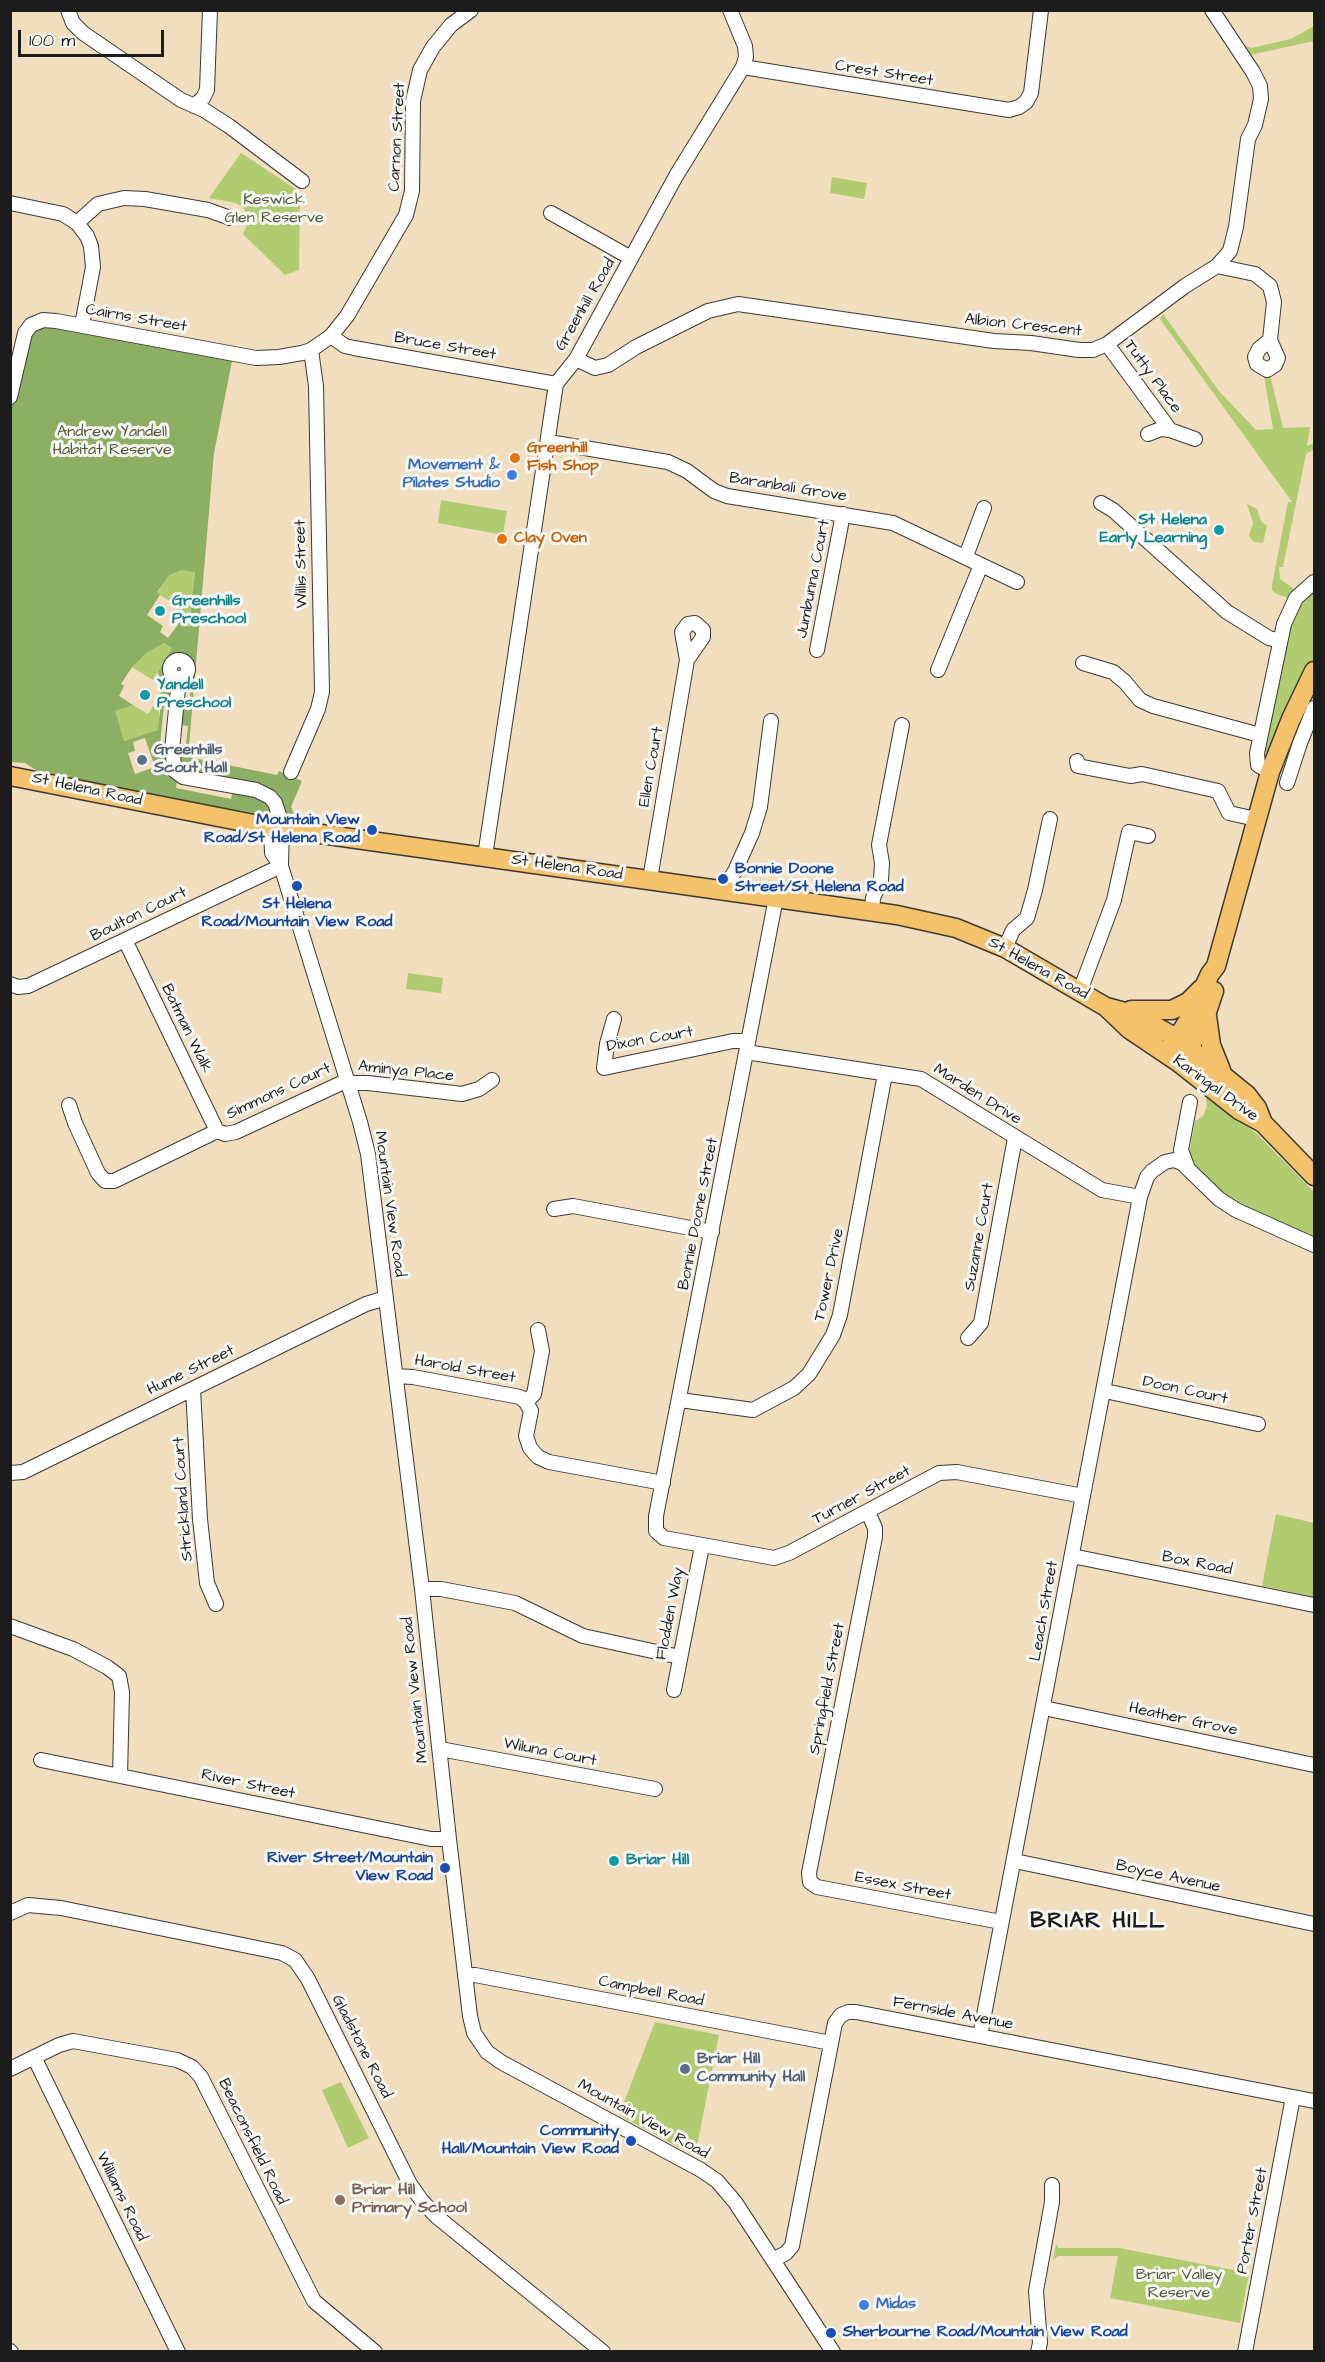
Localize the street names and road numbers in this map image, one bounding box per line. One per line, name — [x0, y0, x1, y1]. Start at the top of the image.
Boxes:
street label: Crest Street — [834, 57, 934, 91]
street label: Carnon Street — [386, 82, 410, 192]
street label: Greenhill Road — [552, 255, 620, 355]
street label: Cairns Street — [84, 301, 188, 337]
street label: Albion Crescent — [963, 310, 1083, 342]
street label: Bruce Street — [393, 329, 497, 365]
street label: Tutty Place — [1119, 337, 1185, 417]
street label: Baranbali Grove — [728, 469, 848, 507]
street label: Jumbunna Court — [793, 518, 835, 640]
street label: Willis Street — [292, 519, 312, 609]
street label: Ellen Court — [635, 725, 669, 809]
street label: St Helena Road — [30, 769, 144, 811]
street label: St Helena Road — [510, 851, 624, 885]
street label: Boulton Court — [88, 883, 190, 947]
street label: St Helena Road — [984, 933, 1092, 1005]
street label: Batman Walk — [156, 981, 216, 1077]
street label: Dixon Court — [605, 1023, 695, 1057]
street label: Karingal Drive — [1169, 1052, 1261, 1126]
street label: Aminya Place — [357, 1057, 455, 1087]
street label: Simmons Court — [224, 1059, 334, 1125]
street label: Marden Drive — [929, 1060, 1025, 1130]
street label: Mountain View Road — [369, 1130, 409, 1278]
street label: Bonnie Doone Street — [675, 1136, 723, 1292]
street label: Suzanne Court — [961, 1182, 999, 1292]
street label: Tower Drive — [811, 1227, 849, 1323]
street label: Hume Street — [144, 1342, 238, 1400]
street label: Harold Street — [413, 1352, 517, 1388]
street label: Doon Court — [1141, 1373, 1229, 1409]
street label: Strickland Court — [170, 1436, 198, 1562]
street label: Turner Street — [810, 1462, 914, 1530]
street label: Box Road — [1160, 1548, 1234, 1580]
street label: Leach Street — [1027, 1559, 1063, 1663]
street label: Flodden Way — [653, 1566, 689, 1662]
street label: Mountain View Road — [399, 1616, 433, 1764]
street label: Springfield Street — [806, 1622, 850, 1756]
street label: Heather Grove — [1127, 1699, 1239, 1741]
street label: Wiluna Court — [502, 1735, 598, 1771]
street label: River Street — [199, 1766, 297, 1804]
street label: Boyce Avenue — [1114, 1857, 1222, 1897]
street label: Essex Street — [853, 1868, 953, 1906]
street label: Campbell Road — [597, 1972, 705, 2012]
street label: Gladstone Road — [327, 1992, 395, 2102]
street label: Fernside Avenue — [891, 1993, 1015, 2035]
street label: Beaconsfield Road — [213, 2076, 291, 2208]
street label: Mountain View Road — [574, 2076, 712, 2164]
street label: Williams Road — [91, 2149, 151, 2245]
street label: Porter Street — [1233, 2166, 1273, 2276]

